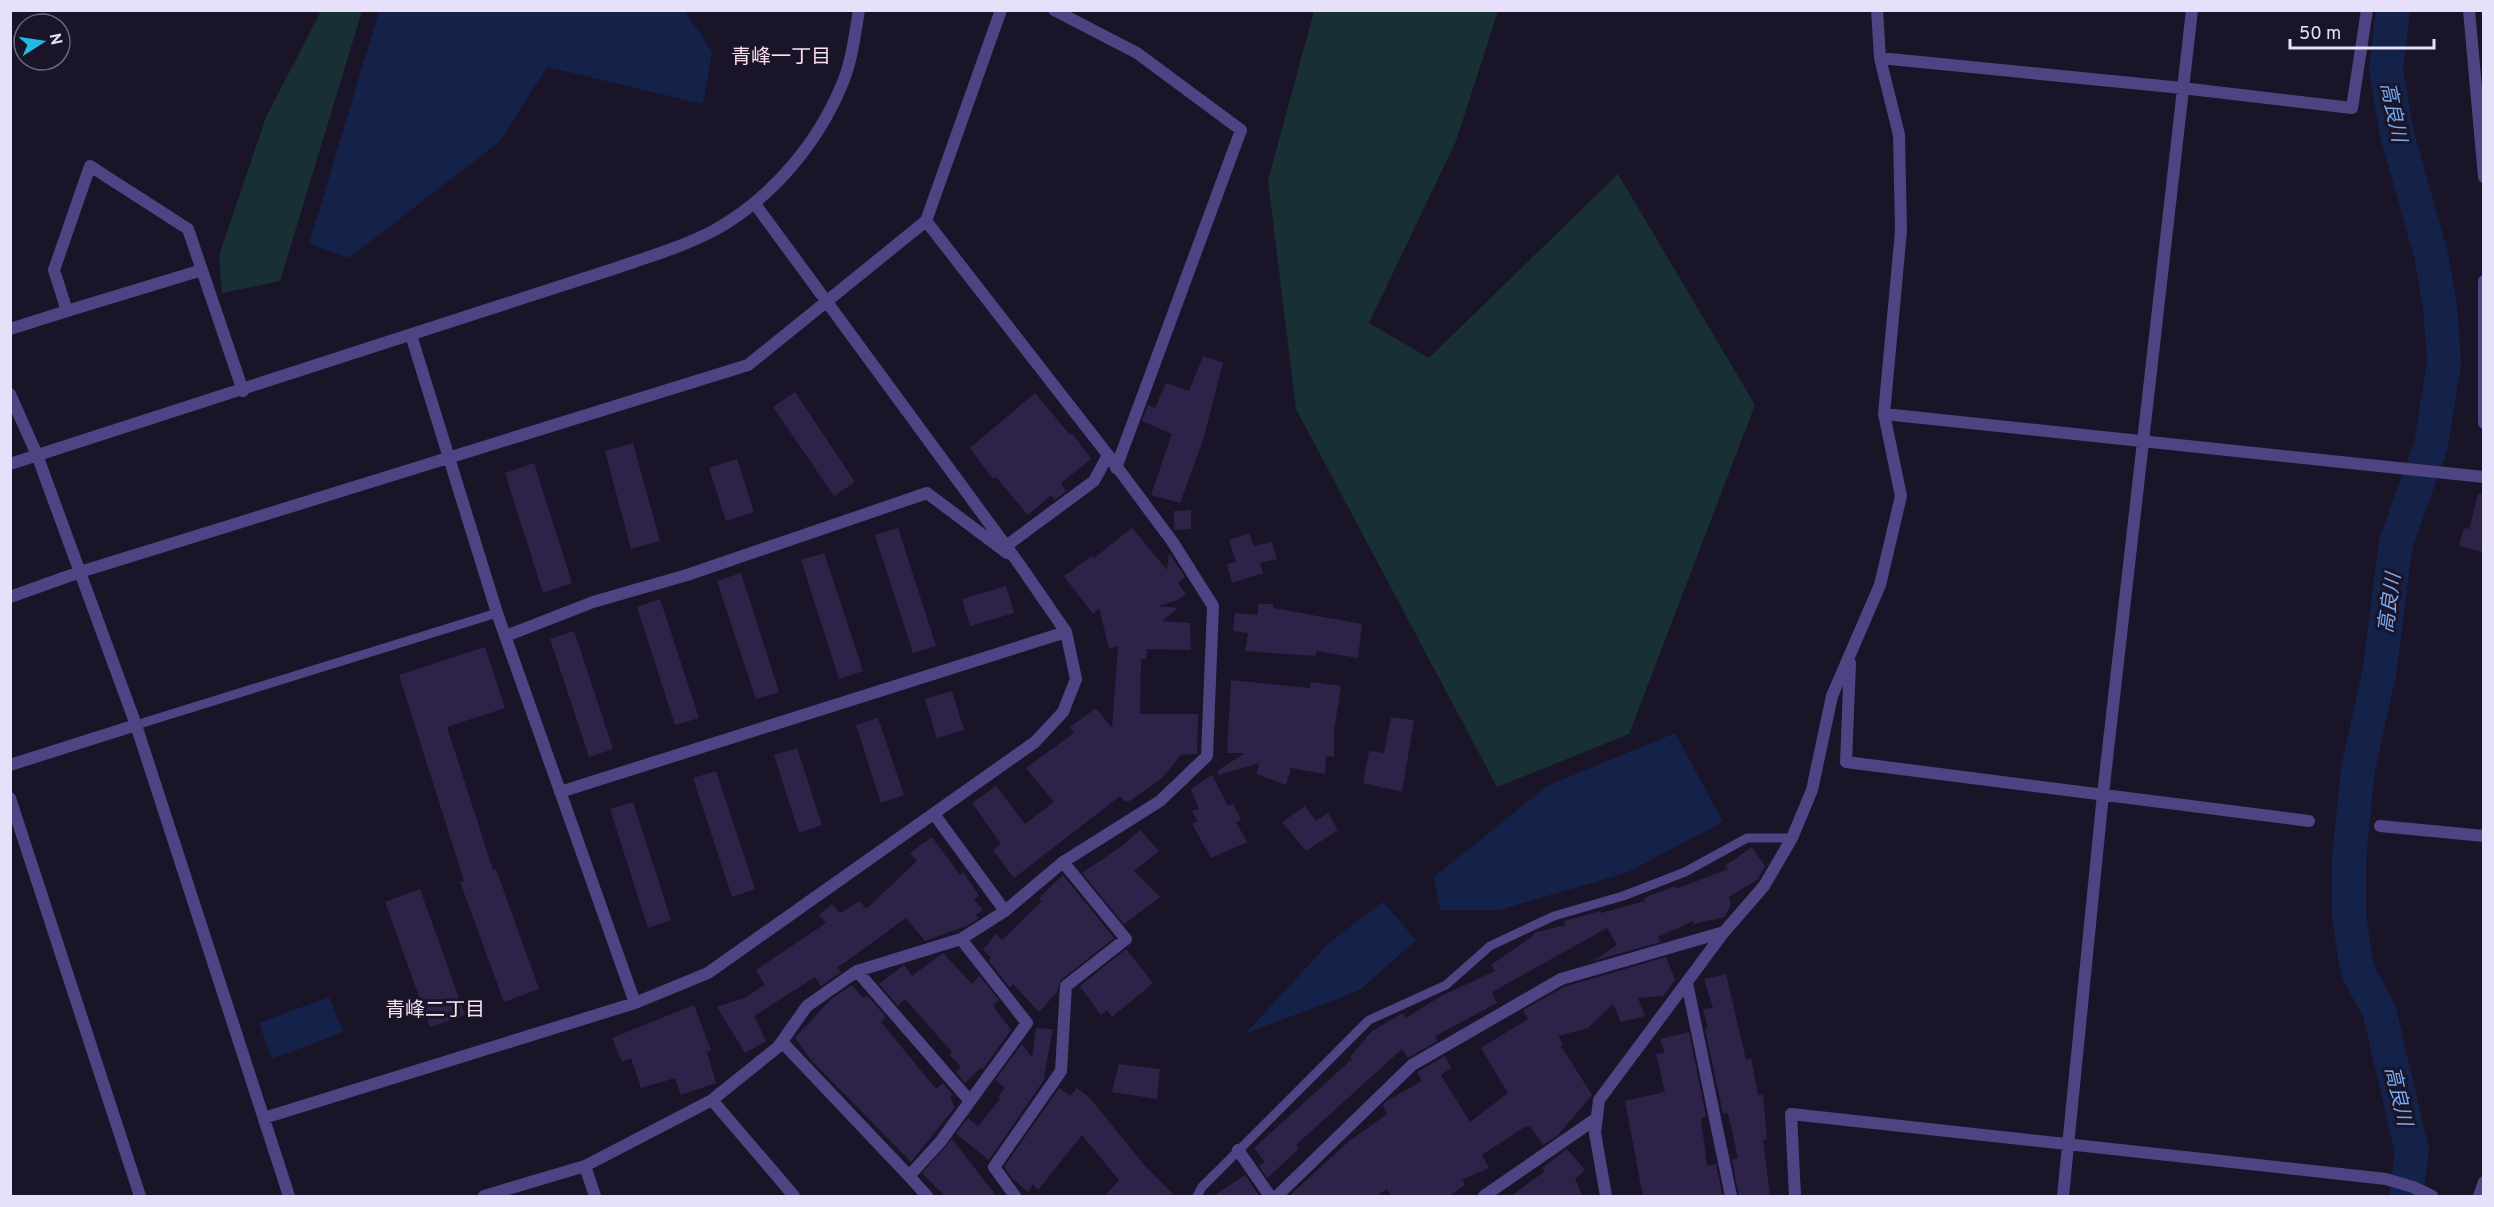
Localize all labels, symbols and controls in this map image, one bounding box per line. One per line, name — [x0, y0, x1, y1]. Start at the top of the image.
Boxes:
north arrow — [12, 12, 72, 72]
scale bar — [2290, 12, 2434, 50]
text: 50 m — [2299, 23, 2341, 46]
text: N — [44, 32, 66, 47]
district label: 青峰一丁目 — [731, 45, 831, 71]
water label: 高良川 — [2373, 80, 2411, 146]
water label: 高良川 — [2374, 570, 2408, 635]
district label: 青峰二丁目 — [385, 998, 485, 1024]
water label: 高良川 — [2378, 1064, 2417, 1131]

